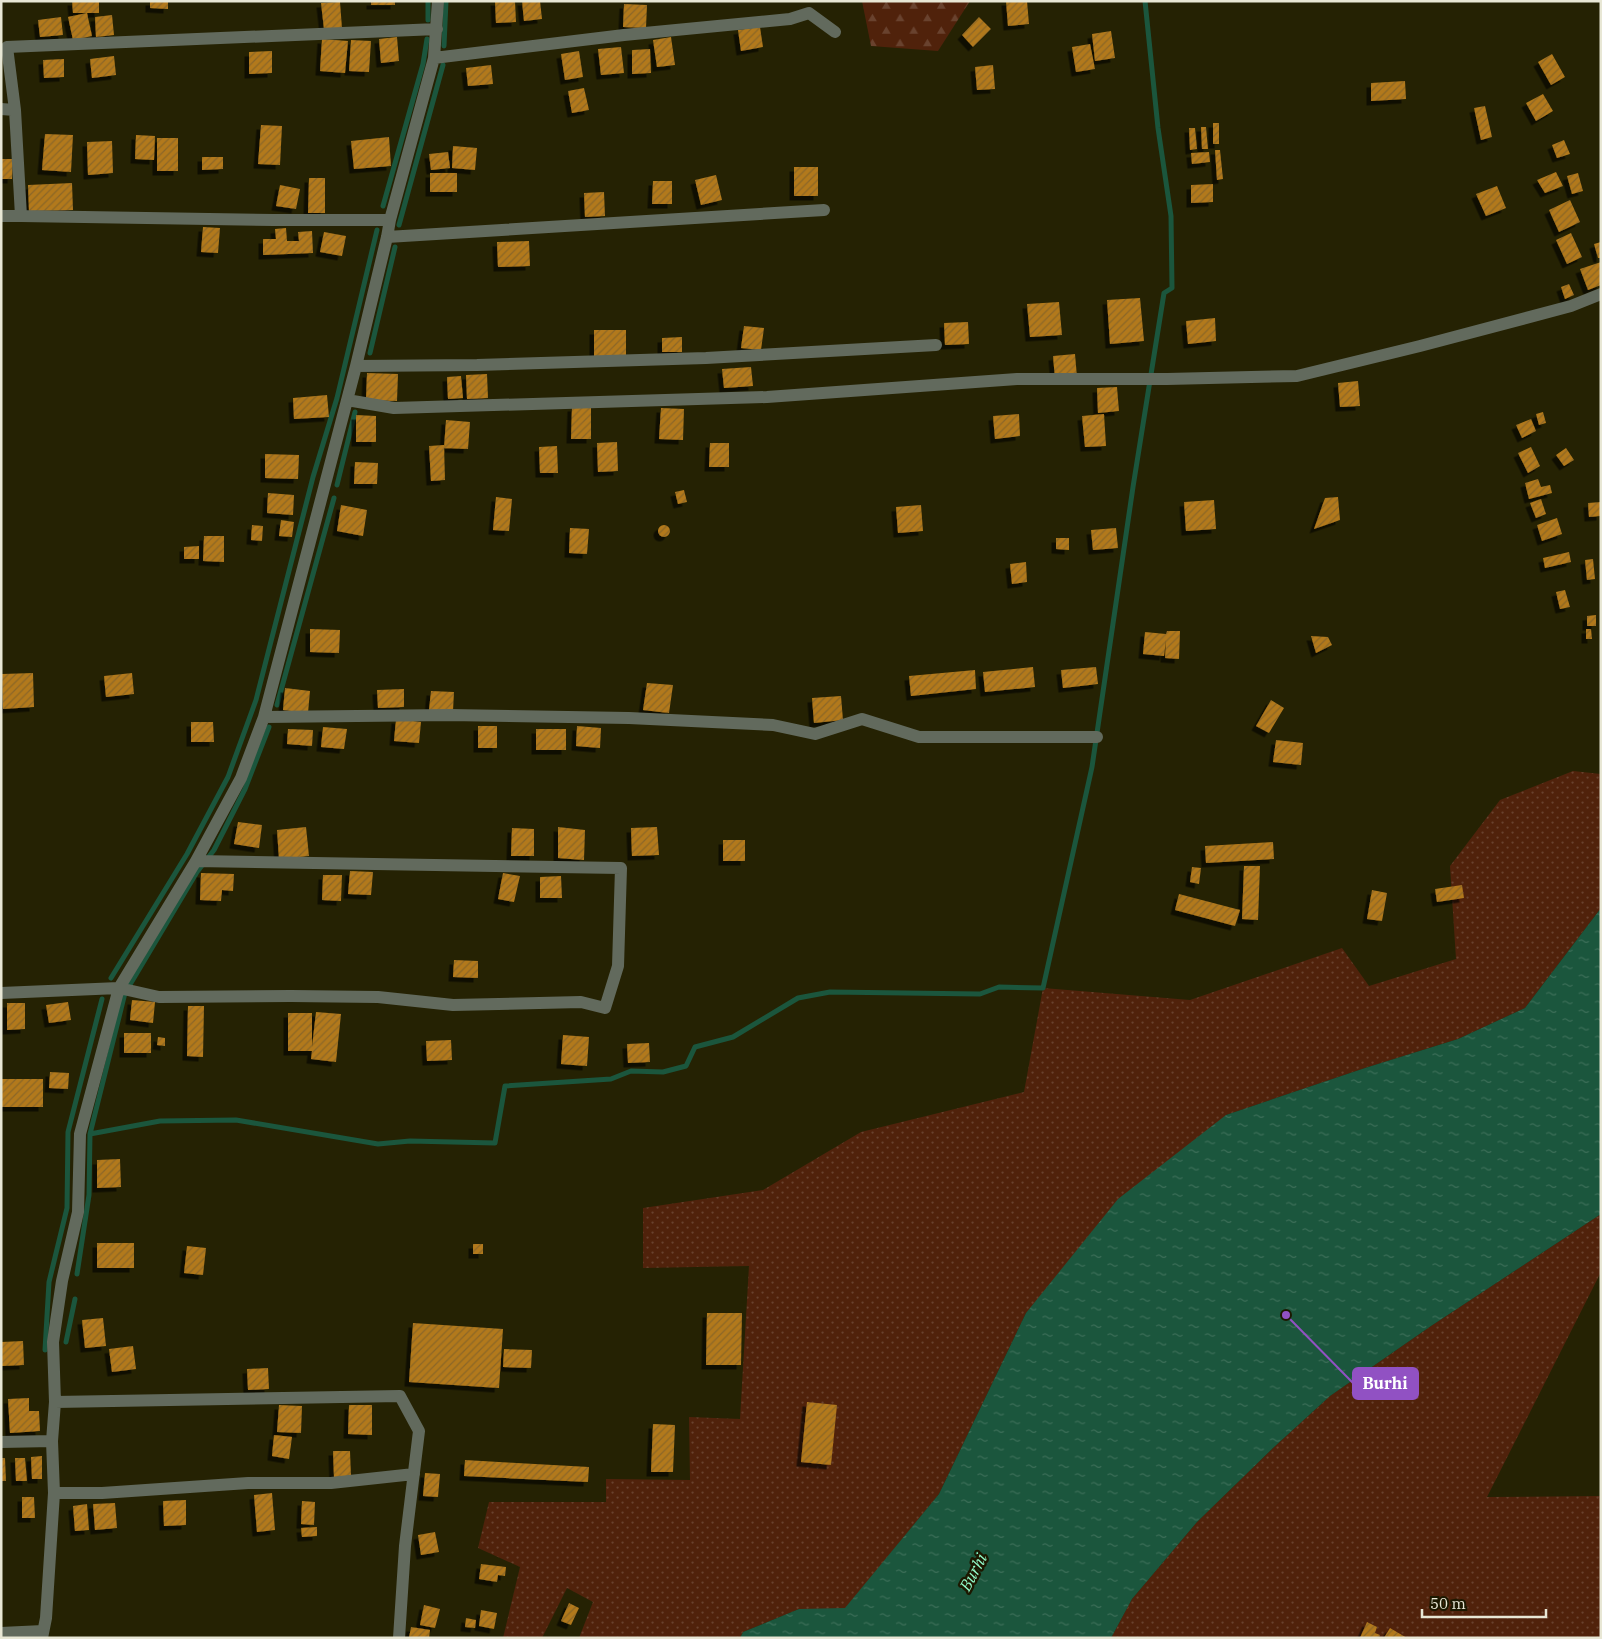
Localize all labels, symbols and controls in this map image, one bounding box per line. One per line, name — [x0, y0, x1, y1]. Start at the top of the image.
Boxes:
callout: Burhi — [1353, 1368, 1418, 1399]
text: Burhi — [1362, 1373, 1408, 1393]
water label: Burhi — [954, 1550, 991, 1595]
scale bar — [1422, 1586, 1546, 1618]
text: 50 m — [1430, 1594, 1466, 1613]

